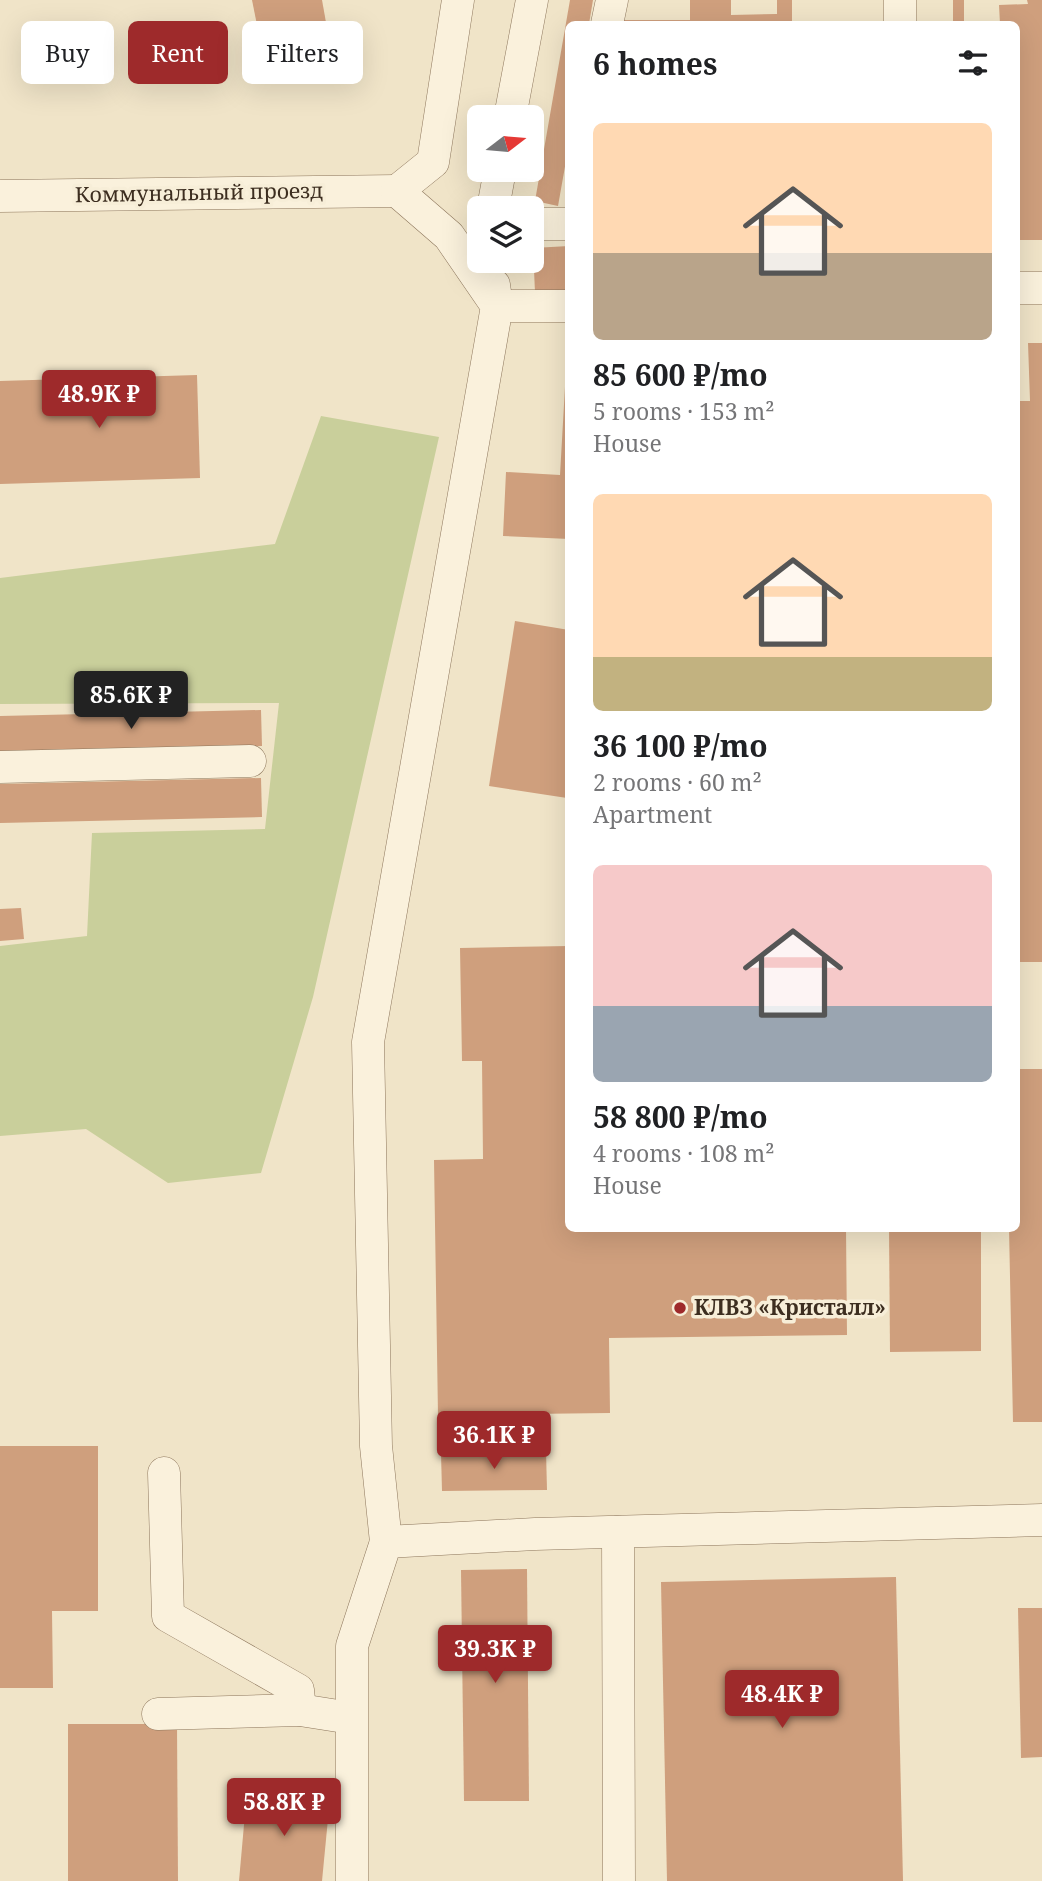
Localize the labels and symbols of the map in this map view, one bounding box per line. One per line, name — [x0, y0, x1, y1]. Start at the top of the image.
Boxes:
north arrow — [467, 105, 544, 182]
street label: Коммунальный проезд — [75, 176, 323, 208]
pin: 48.9K ₽ — [34, 370, 164, 430]
pin: 85.6K ₽ — [66, 672, 196, 731]
place label: КЛВЗ «Кристалл» — [694, 1293, 886, 1321]
marker: КЛВЗ «Кристалл» — [672, 1300, 688, 1316]
pin: 36.1K ₽ — [429, 1412, 559, 1471]
pin: 39.3K ₽ — [430, 1626, 560, 1685]
pin: 48.4K ₽ — [717, 1670, 847, 1730]
pin: 58.8K ₽ — [219, 1778, 349, 1838]

